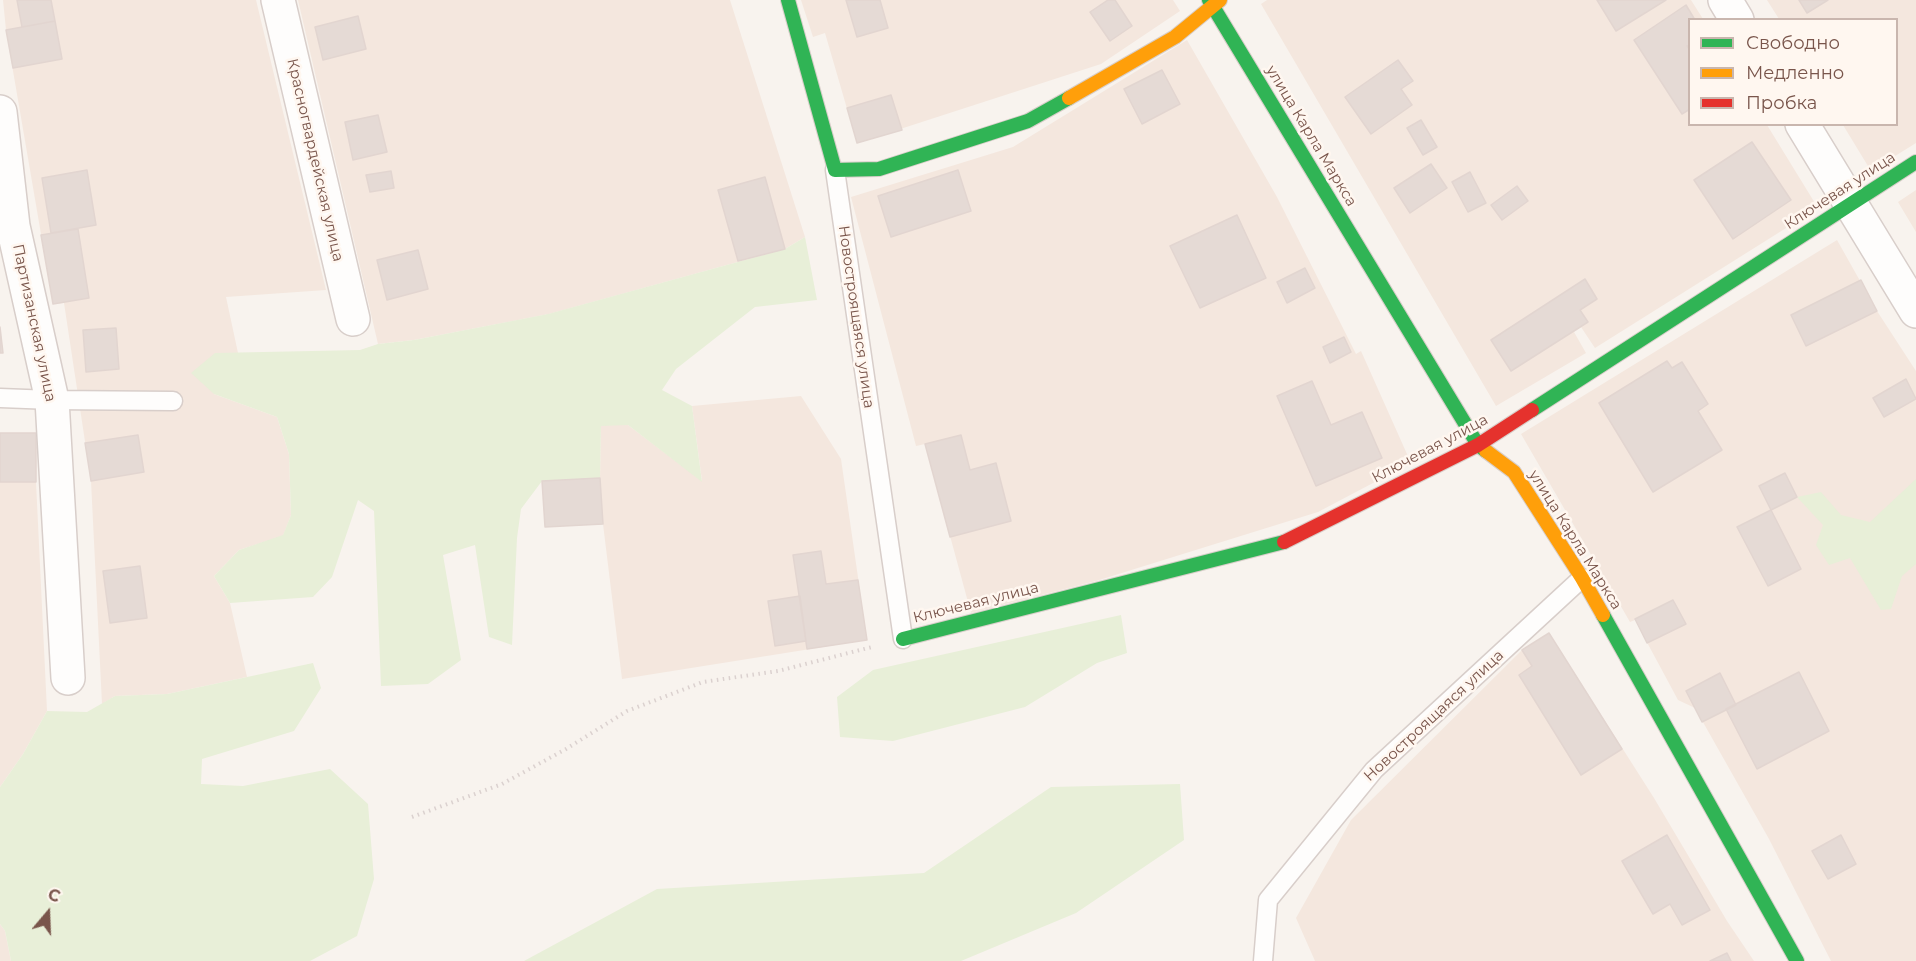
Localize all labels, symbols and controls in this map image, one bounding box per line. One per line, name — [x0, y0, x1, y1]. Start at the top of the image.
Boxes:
legend — [1688, 18, 1898, 126]
text: Свободно — [1746, 32, 1840, 54]
street label: Красногвардейская улица — [283, 57, 347, 263]
street label: улица Карла Маркса — [1262, 62, 1360, 210]
text: Медленно — [1746, 62, 1844, 84]
text: Пробка — [1746, 92, 1817, 114]
street label: Ключевая улица — [1781, 148, 1899, 234]
street label: Новостроящаяся улица — [834, 224, 878, 410]
street label: Партизанская улица — [8, 242, 60, 404]
street label: Ключевая улица — [1369, 411, 1491, 487]
street label: улица Карла Маркса — [1525, 467, 1625, 613]
street label: Ключевая улица — [911, 579, 1041, 627]
street label: Новостроящаяся улица — [1360, 647, 1508, 785]
north arrow — [18, 883, 78, 943]
text: С — [45, 885, 63, 906]

